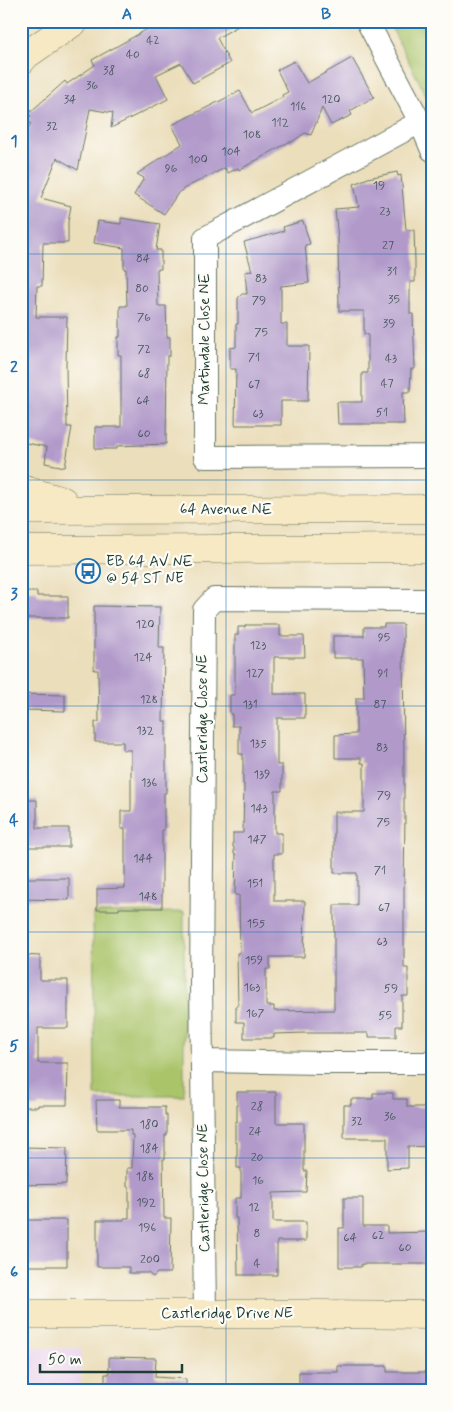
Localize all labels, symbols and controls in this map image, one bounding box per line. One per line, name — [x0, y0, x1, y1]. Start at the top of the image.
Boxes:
text: A — [122, 4, 132, 25]
text: B — [321, 4, 331, 25]
house number: 42 — [146, 33, 160, 49]
house number: 40 — [126, 47, 140, 63]
house number: 38 — [103, 63, 115, 79]
house number: 36 — [86, 78, 98, 94]
house number: 34 — [64, 92, 76, 108]
house number: 120 — [322, 92, 340, 108]
house number: 116 — [290, 99, 306, 115]
house number: 112 — [271, 115, 289, 131]
house number: 32 — [46, 119, 58, 135]
house number: 108 — [243, 127, 261, 143]
text: 1 — [10, 131, 18, 152]
house number: 104 — [221, 144, 241, 160]
house number: 100 — [188, 152, 208, 168]
house number: 96 — [165, 161, 178, 177]
house number: 19 — [373, 178, 385, 194]
house number: 23 — [380, 204, 390, 220]
house number: 27 — [382, 238, 394, 254]
house number: 84 — [136, 251, 150, 267]
house number: 31 — [387, 264, 397, 280]
house number: 83 — [255, 271, 267, 287]
street label: Martindale Close NE — [195, 273, 215, 405]
house number: 80 — [135, 281, 149, 297]
house number: 35 — [388, 292, 400, 308]
house number: 79 — [252, 293, 266, 309]
house number: 76 — [137, 310, 151, 326]
house number: 39 — [383, 316, 395, 332]
house number: 75 — [254, 325, 268, 341]
house number: 72 — [137, 342, 151, 358]
house number: 71 — [248, 350, 260, 366]
house number: 43 — [385, 351, 397, 367]
text: 2 — [10, 357, 18, 378]
house number: 68 — [138, 366, 150, 382]
house number: 47 — [380, 376, 394, 392]
house number: 67 — [248, 377, 260, 393]
house number: 64 — [136, 393, 150, 409]
house number: 51 — [376, 405, 388, 421]
house number: 63 — [252, 406, 264, 422]
house number: 60 — [137, 426, 151, 442]
street label: 64 Avenue NE — [180, 500, 273, 520]
place label: EB 64 AV NE @ 54 ST NE — [106, 552, 193, 589]
bus stop icon: EB 64 AV NE @ 54 ST NE — [75, 558, 101, 584]
text: 3 — [10, 584, 18, 605]
house number: 120 — [136, 617, 154, 633]
house number: 95 — [378, 630, 390, 646]
house number: 123 — [250, 638, 266, 654]
house number: 124 — [134, 650, 152, 666]
street label: Castleridge Close NE — [193, 654, 213, 783]
house number: 127 — [246, 666, 264, 682]
house number: 91 — [377, 666, 389, 682]
house number: 128 — [140, 692, 158, 708]
house number: 131 — [242, 697, 258, 713]
house number: 87 — [374, 697, 386, 713]
house number: 132 — [136, 723, 154, 739]
house number: 135 — [249, 736, 267, 752]
house number: 83 — [376, 740, 388, 756]
house number: 139 — [254, 767, 270, 783]
house number: 136 — [141, 775, 157, 791]
house number: 79 — [377, 788, 391, 804]
house number: 143 — [250, 801, 268, 817]
text: 4 — [9, 810, 19, 831]
house number: 75 — [376, 815, 390, 831]
house number: 147 — [247, 832, 267, 848]
house number: 144 — [133, 851, 153, 867]
house number: 71 — [374, 863, 386, 879]
house number: 151 — [247, 876, 263, 892]
house number: 148 — [138, 889, 158, 905]
house number: 67 — [378, 900, 390, 916]
house number: 155 — [247, 916, 266, 932]
house number: 63 — [376, 934, 388, 950]
house number: 159 — [245, 953, 263, 969]
house number: 163 — [244, 980, 261, 996]
house number: 59 — [384, 981, 398, 997]
house number: 167 — [246, 1006, 265, 1022]
house number: 55 — [378, 1008, 392, 1024]
text: 5 — [9, 1036, 19, 1057]
house number: 28 — [251, 1099, 263, 1115]
house number: 36 — [384, 1109, 396, 1125]
house number: 32 — [351, 1114, 363, 1130]
house number: 180 — [139, 1117, 159, 1133]
street label: Castleridge Close NE — [193, 1123, 215, 1253]
house number: 24 — [248, 1124, 262, 1140]
house number: 184 — [139, 1141, 159, 1157]
house number: 20 — [251, 1150, 264, 1166]
house number: 188 — [136, 1169, 154, 1185]
house number: 16 — [252, 1173, 264, 1189]
house number: 192 — [136, 1195, 156, 1211]
house number: 12 — [248, 1200, 260, 1216]
house number: 196 — [138, 1220, 156, 1236]
house number: 8 — [254, 1226, 260, 1242]
house number: 62 — [372, 1228, 384, 1244]
house number: 64 — [343, 1230, 357, 1246]
house number: 60 — [398, 1240, 412, 1256]
house number: 200 — [140, 1252, 160, 1268]
house number: 4 — [254, 1256, 261, 1272]
text: 6 — [10, 1262, 18, 1283]
street label: Castleridge Drive NE — [161, 1304, 293, 1324]
scale bar — [40, 1342, 182, 1374]
text: 50 m — [48, 1350, 82, 1370]

